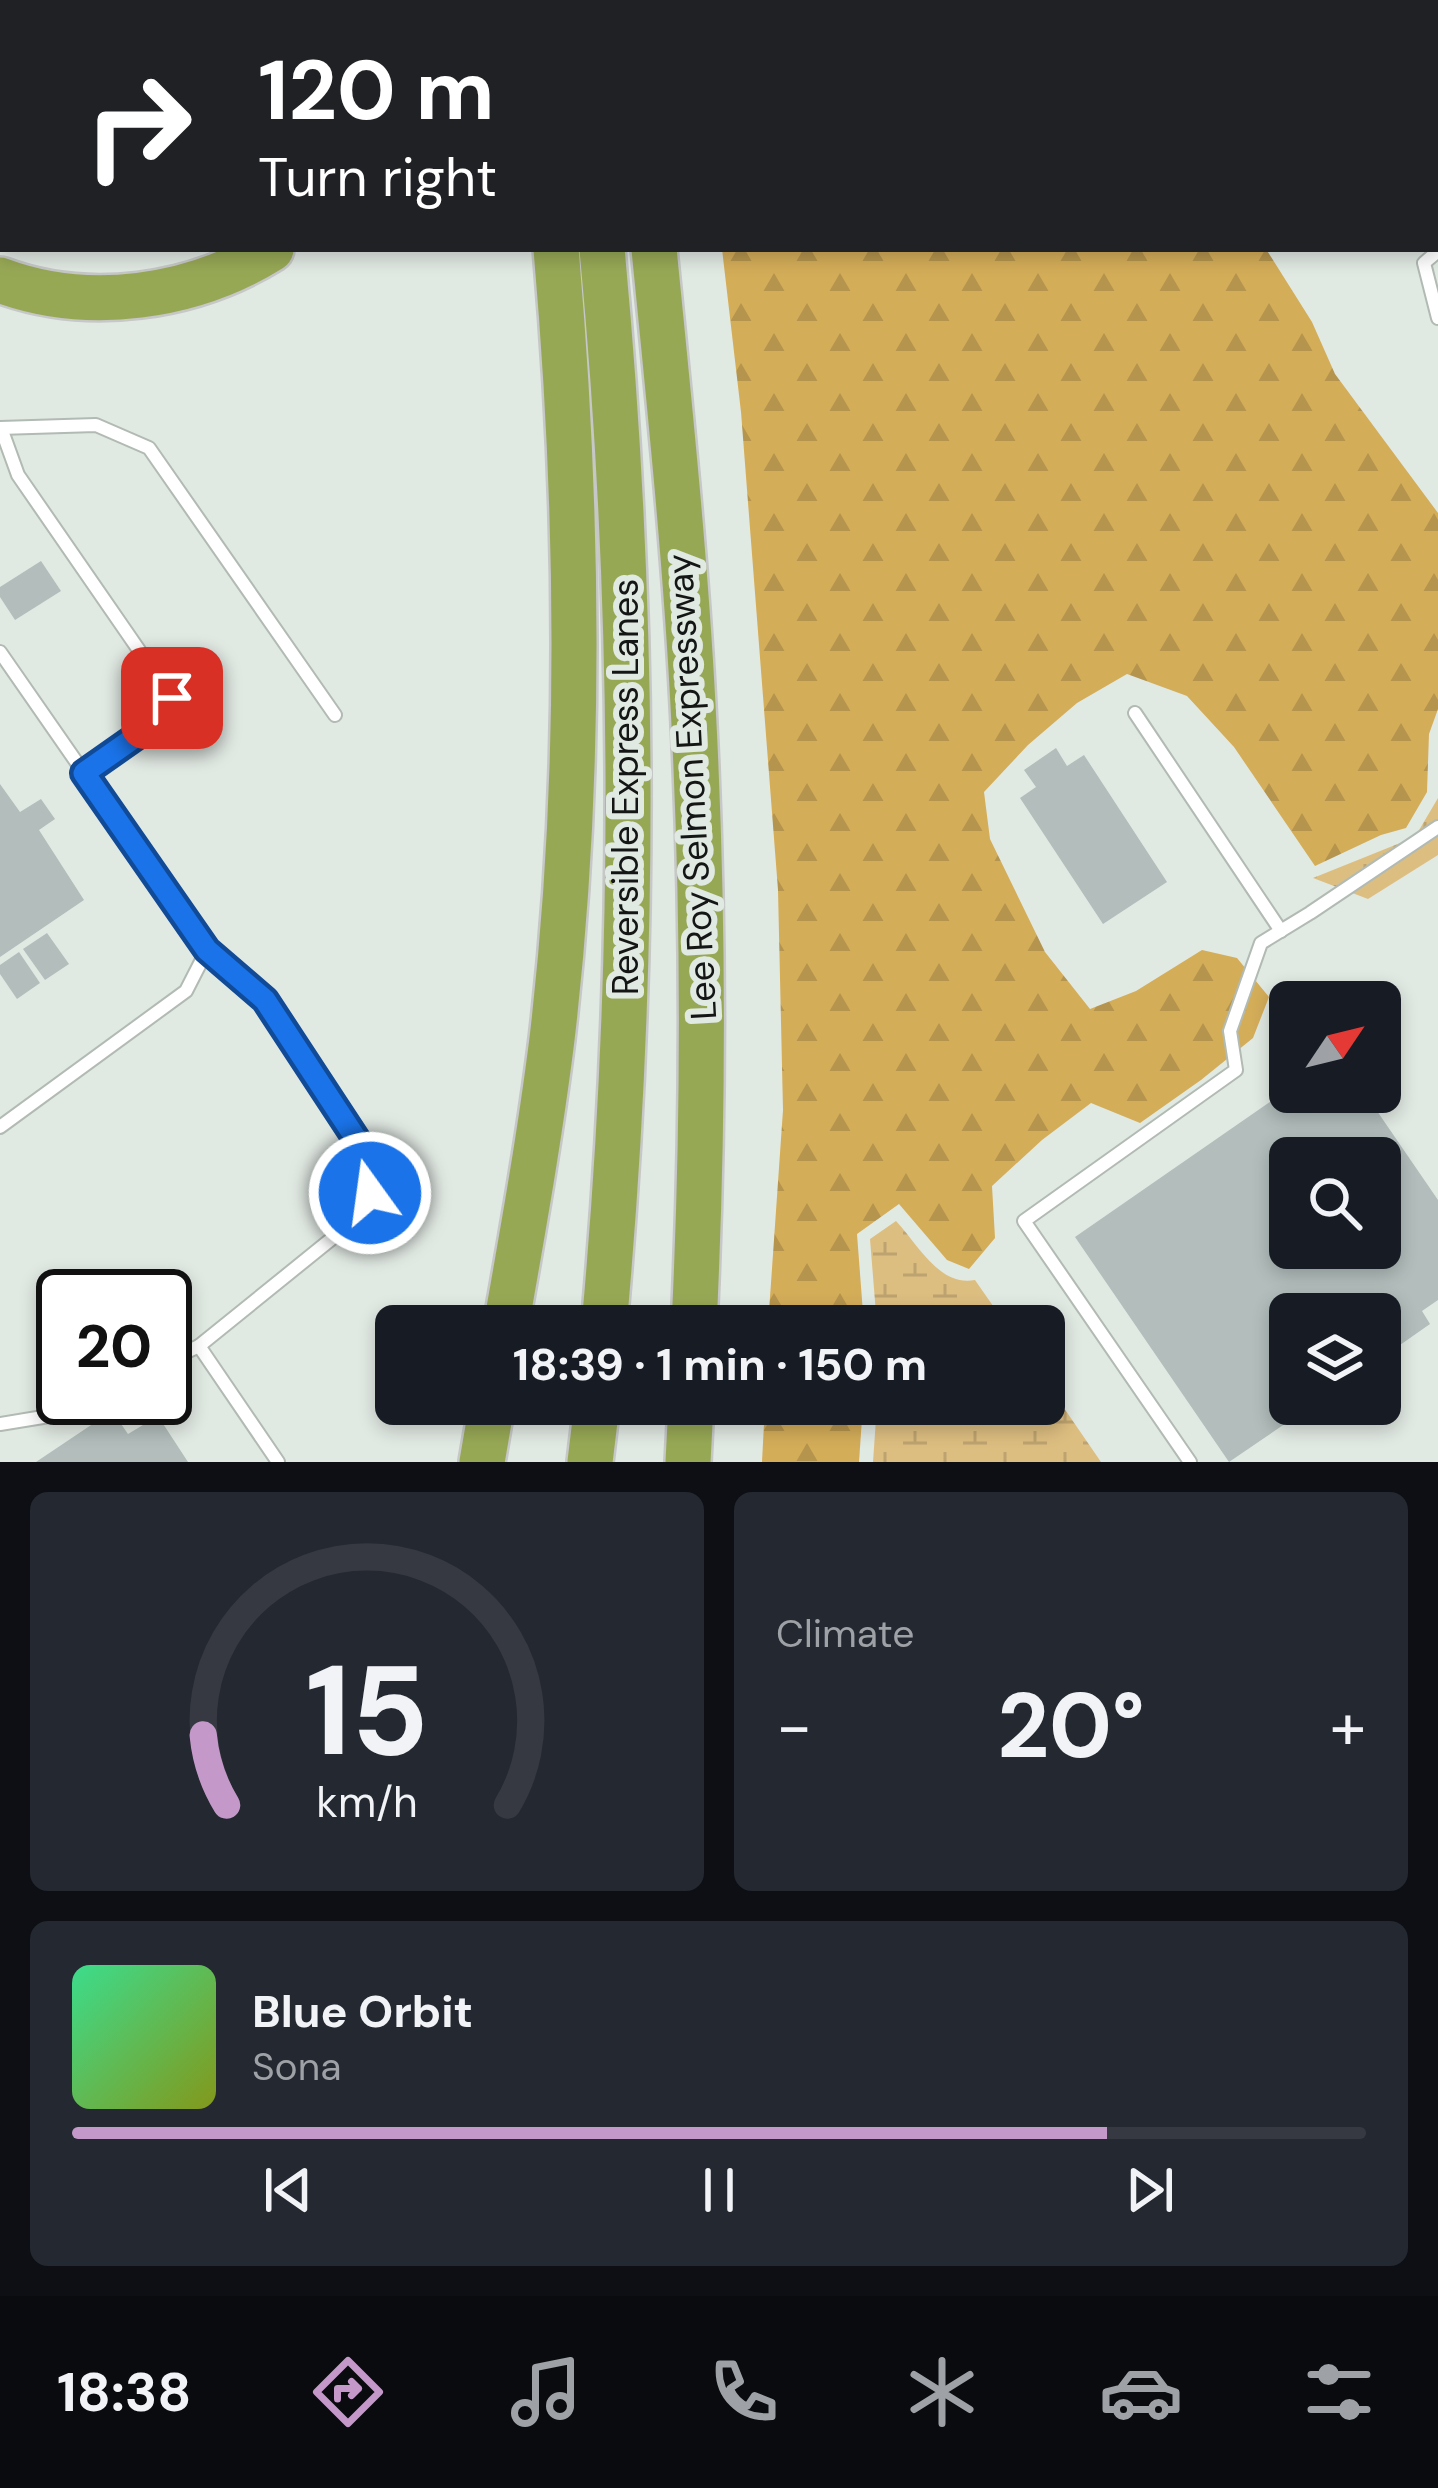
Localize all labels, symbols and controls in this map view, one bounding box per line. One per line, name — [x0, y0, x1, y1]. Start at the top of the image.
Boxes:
text: 120 m — [258, 36, 495, 145]
icon: right — [60, 48, 216, 204]
text: Turn right — [258, 142, 497, 213]
street label: Lee Roy Selmon Expressway — [656, 553, 727, 1021]
street label: Reversible Express Lanes — [602, 579, 649, 995]
pin — [121, 647, 223, 749]
icon: arrive — [139, 665, 205, 731]
north arrow — [1269, 981, 1401, 1113]
map controls — [1269, 981, 1401, 1425]
position arrow — [307, 1130, 433, 1256]
button: search — [1269, 1137, 1401, 1269]
speed limit sign: 20 — [36, 1269, 192, 1425]
button: layers — [1269, 1293, 1401, 1425]
text: 18:39 · 1 min · 150 m — [513, 1335, 927, 1394]
text: Climate — [776, 1608, 914, 1659]
text: 15 — [305, 1630, 429, 1793]
text: 20° — [997, 1668, 1145, 1785]
text: − — [776, 1684, 812, 1769]
text: + — [1330, 1684, 1366, 1769]
text: km/h — [316, 1773, 418, 1829]
text: Blue Orbit — [252, 1982, 473, 2041]
text: Sona — [252, 2041, 341, 2092]
icon: previous — [255, 2157, 321, 2223]
icon: pause — [686, 2157, 752, 2223]
icon: next — [1117, 2157, 1183, 2223]
icon: directions — [306, 2350, 390, 2434]
icon: music — [504, 2350, 588, 2434]
icon: phone — [702, 2350, 786, 2434]
icon: climate — [900, 2350, 984, 2434]
icon: car — [1099, 2350, 1183, 2434]
icon: filters — [1297, 2350, 1381, 2434]
text: 18:38 — [57, 2357, 191, 2428]

